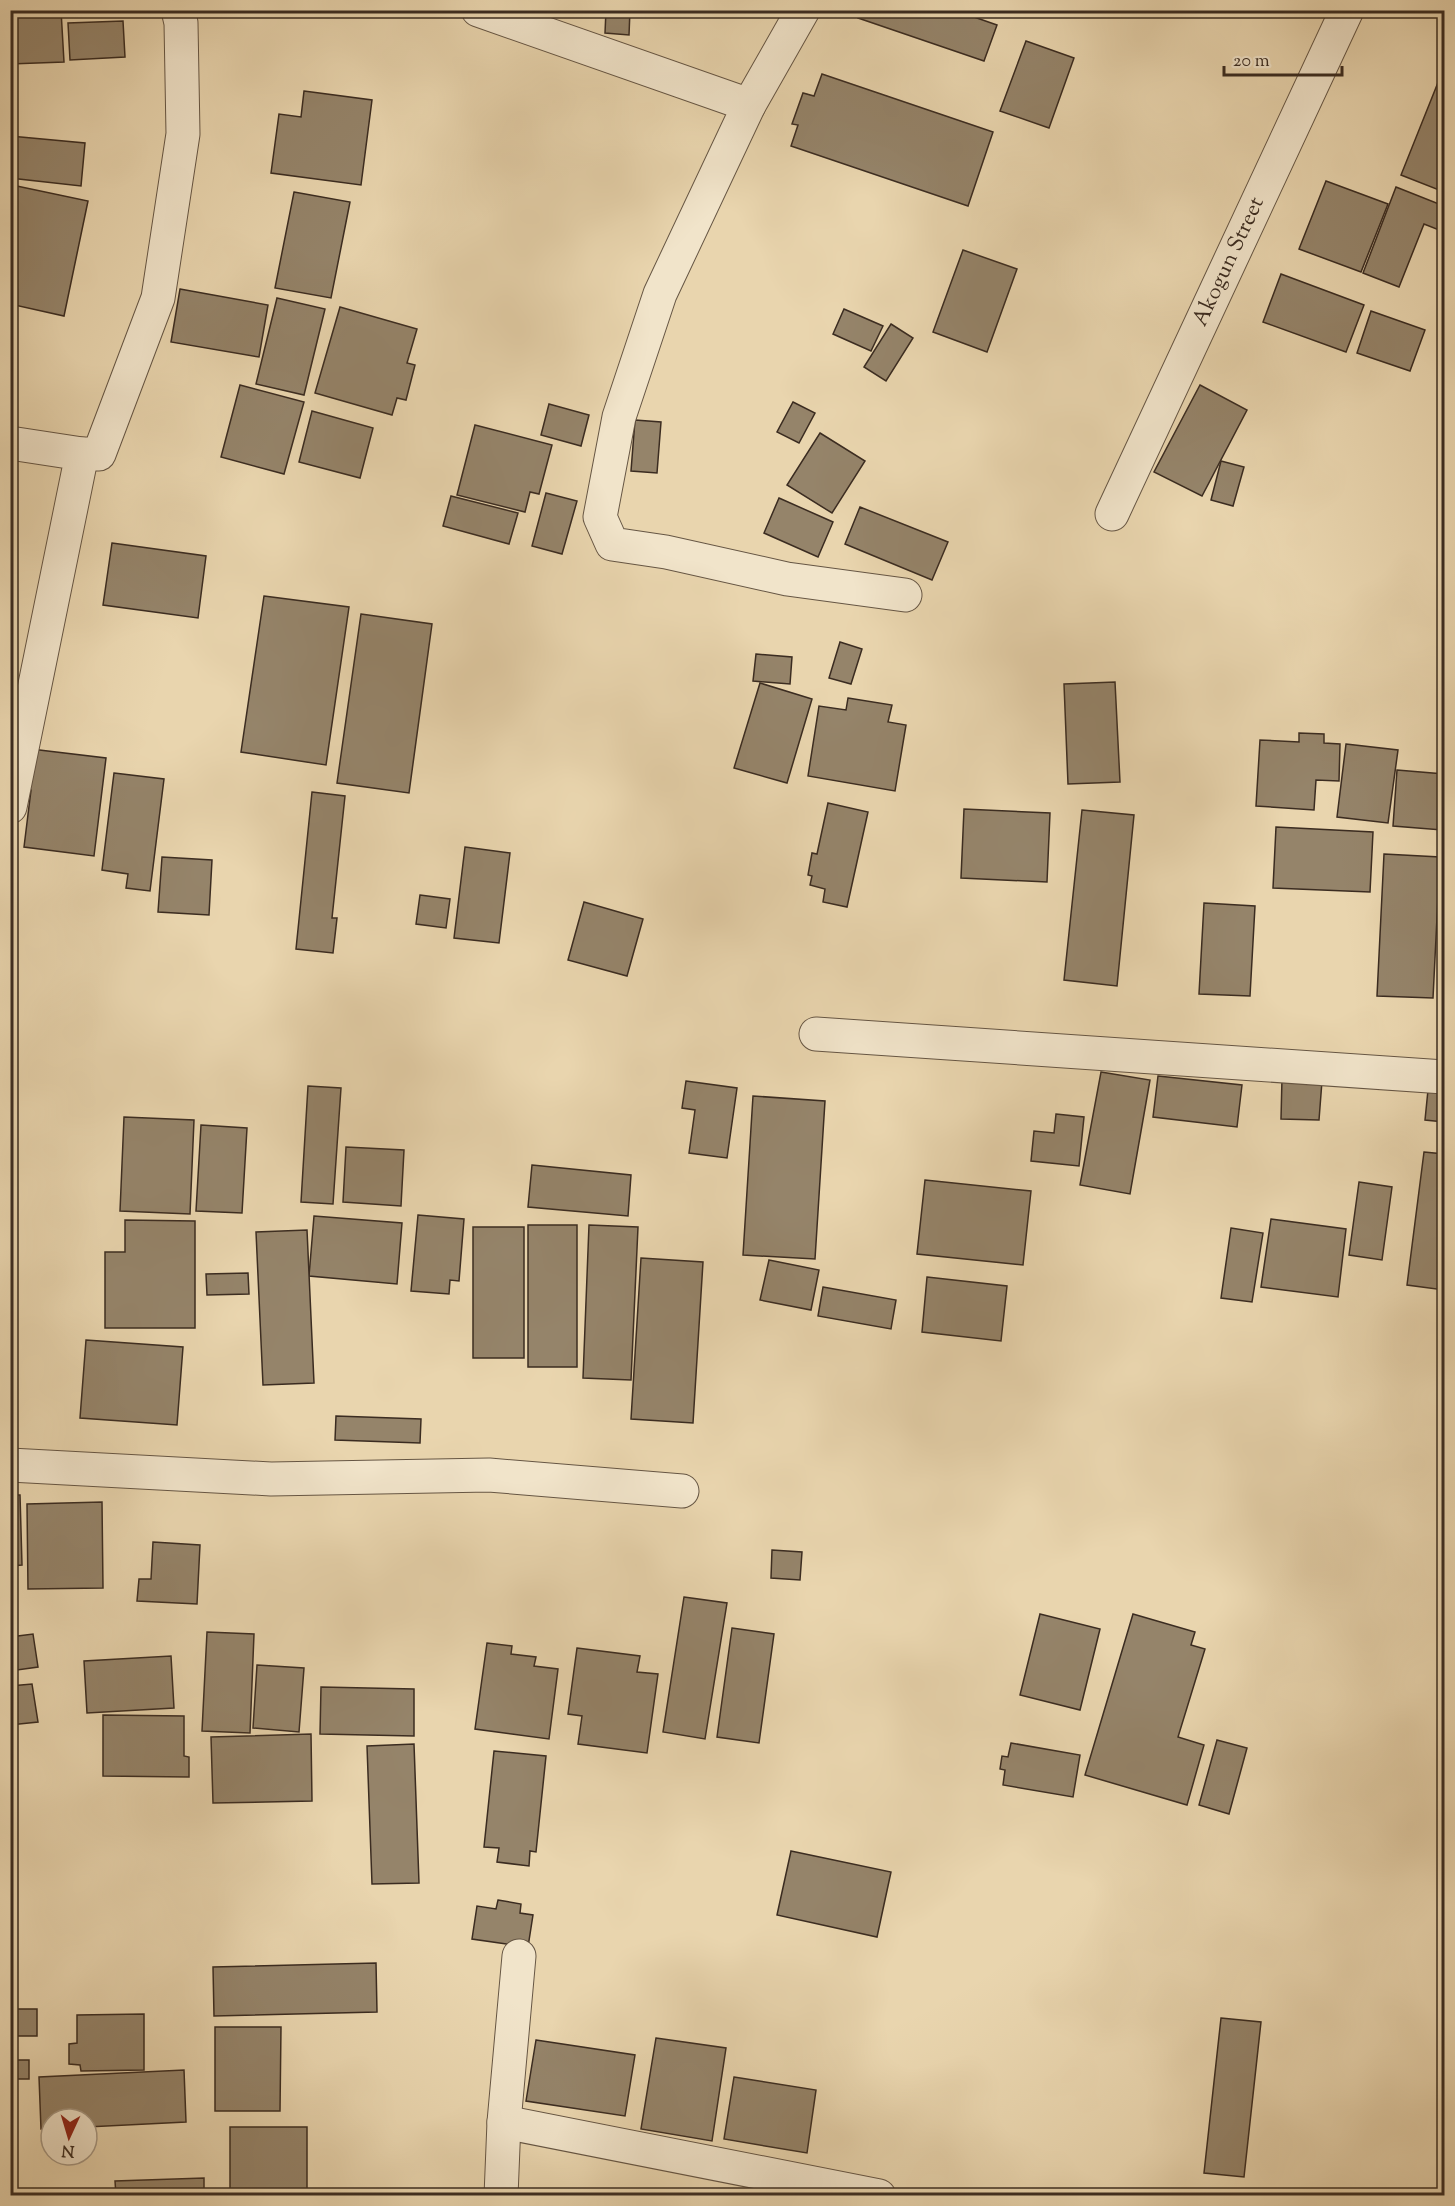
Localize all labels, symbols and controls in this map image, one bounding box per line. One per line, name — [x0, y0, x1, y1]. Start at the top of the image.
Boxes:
scale bar — [1224, 39, 1342, 77]
text: 20 m — [1233, 49, 1270, 75]
street label: Akogun Street — [1185, 192, 1274, 332]
north arrow — [39, 2107, 99, 2167]
text: N — [61, 2138, 75, 2161]

